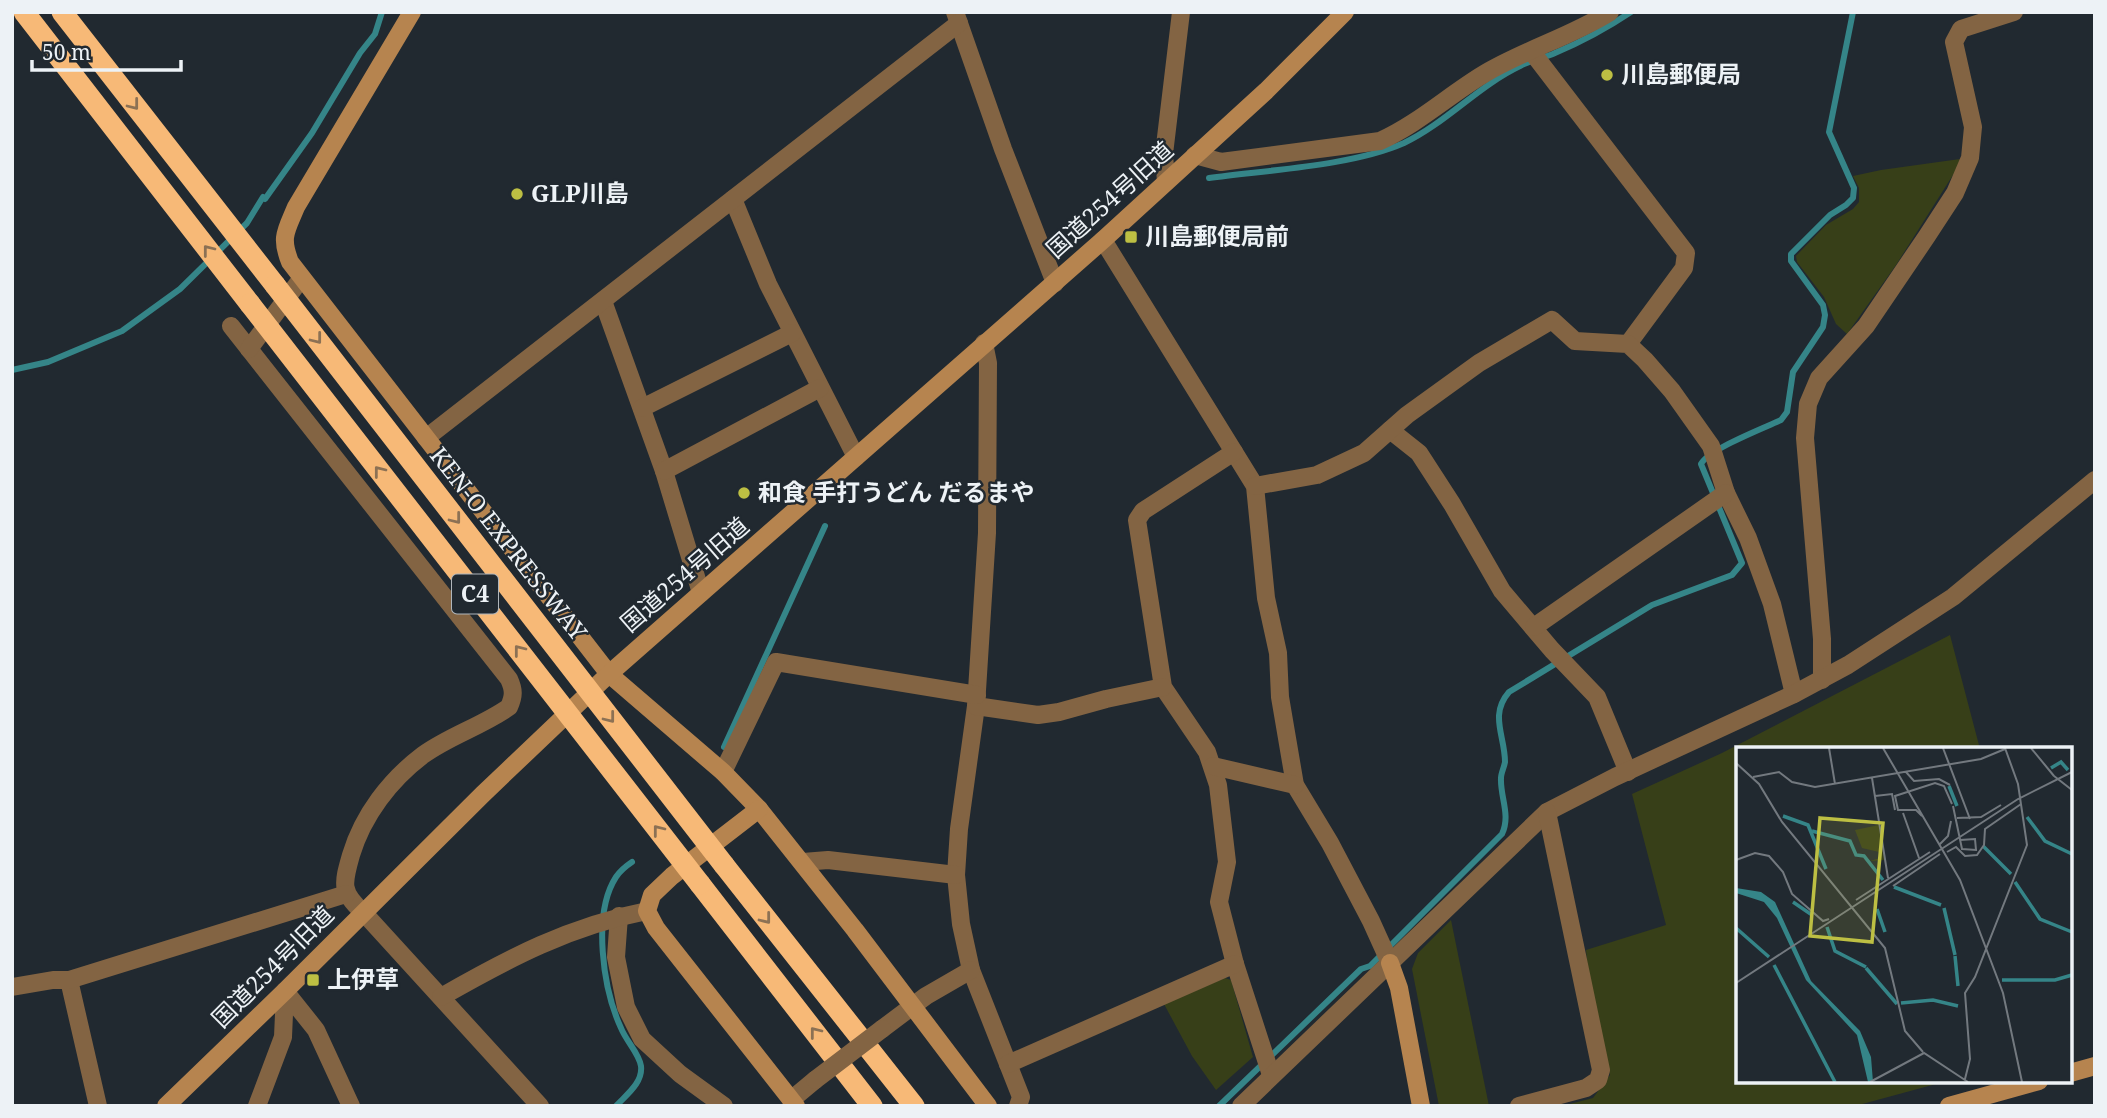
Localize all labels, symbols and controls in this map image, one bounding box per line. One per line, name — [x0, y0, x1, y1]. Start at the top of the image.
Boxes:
scale bar — [32, 28, 180, 72]
text: 50 m — [42, 38, 91, 66]
place label: 川島郵便局 — [1621, 57, 1741, 90]
marker: 川島郵便局 — [1599, 67, 1615, 83]
one-way arrow — [126, 97, 139, 109]
street label: 国道254号旧道 — [1038, 133, 1180, 265]
place label: GLP川島 — [531, 176, 629, 209]
marker: GLP川島 — [509, 186, 525, 202]
place label: 川島郵便局前 — [1145, 219, 1289, 252]
marker: 川島郵便局前 — [1123, 229, 1139, 245]
one-way arrow — [204, 246, 217, 258]
one-way arrow — [308, 332, 321, 344]
street label: KEN-O EXPRESSWAY — [423, 440, 596, 647]
one-way arrow — [375, 466, 388, 478]
place label: 和食 手打うどん だるまや — [758, 475, 1034, 508]
marker: 和食 手打うどん だるまや — [736, 485, 752, 501]
street label: 国道254号旧道 — [613, 509, 755, 639]
one-way arrow — [448, 511, 461, 524]
road number: C4 — [452, 574, 498, 614]
one-way arrow — [514, 646, 527, 658]
one-way arrow — [602, 711, 615, 723]
inset map — [1736, 747, 2072, 1083]
one-way arrow — [653, 825, 666, 838]
street label: 国道254号旧道 — [204, 898, 340, 1034]
one-way arrow — [758, 911, 771, 923]
place label: 上伊草 — [327, 962, 399, 995]
marker: 上伊草 — [305, 972, 321, 988]
one-way arrow — [811, 1028, 824, 1040]

